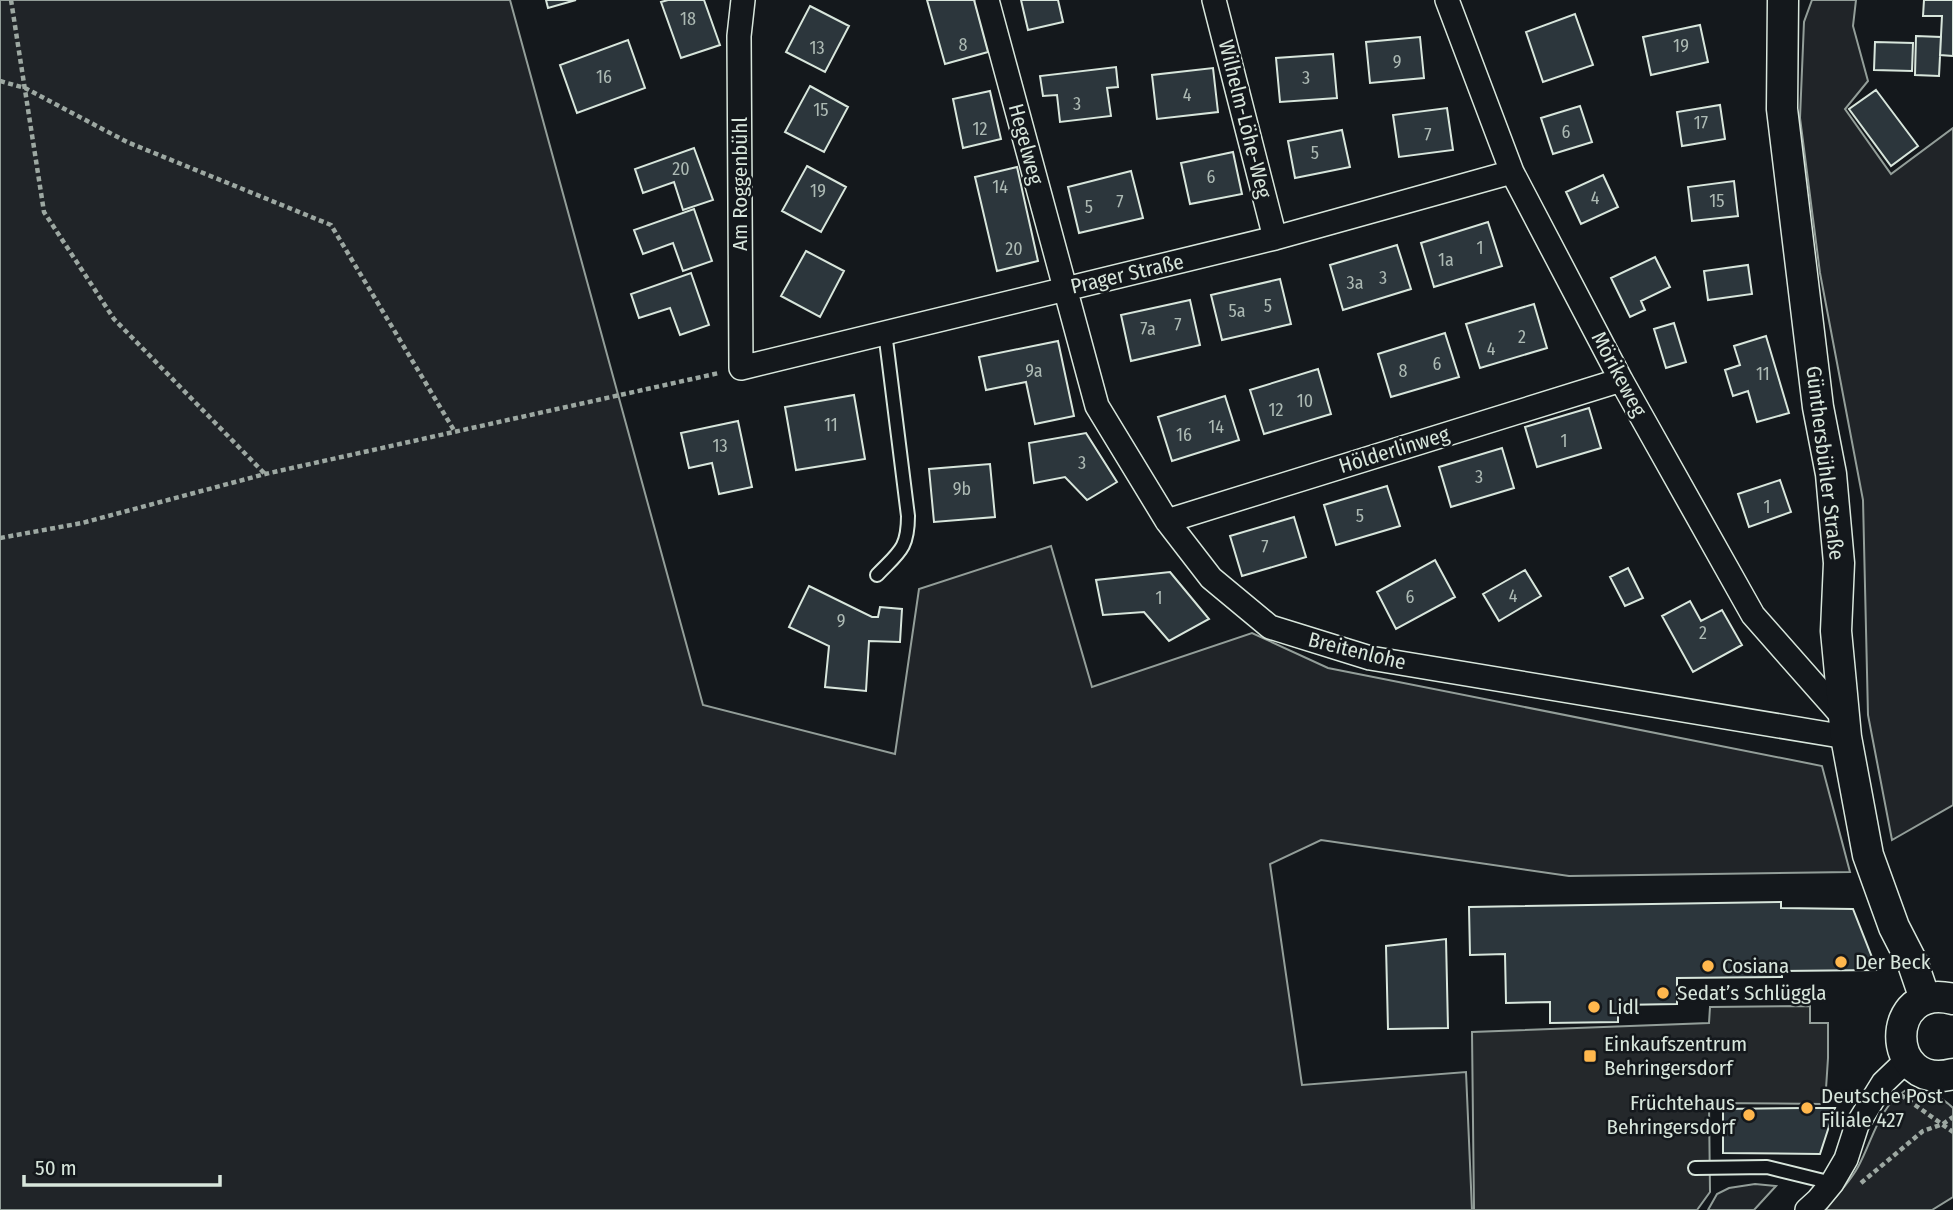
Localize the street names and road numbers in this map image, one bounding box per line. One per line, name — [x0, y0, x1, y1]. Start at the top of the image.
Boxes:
street label: Wilhelm-Löhe-Weg — [1213, 37, 1277, 201]
street label: Hegelweg — [1003, 101, 1049, 187]
street label: Am Roggenbühl — [727, 117, 753, 251]
street label: Prager Straße — [1068, 248, 1186, 300]
street label: Mörikeweg — [1586, 327, 1652, 421]
street label: Günthersbühler Straße — [1800, 364, 1850, 562]
street label: Hölderlinweg — [1336, 421, 1452, 479]
street label: Breitenlohe — [1305, 626, 1409, 676]

